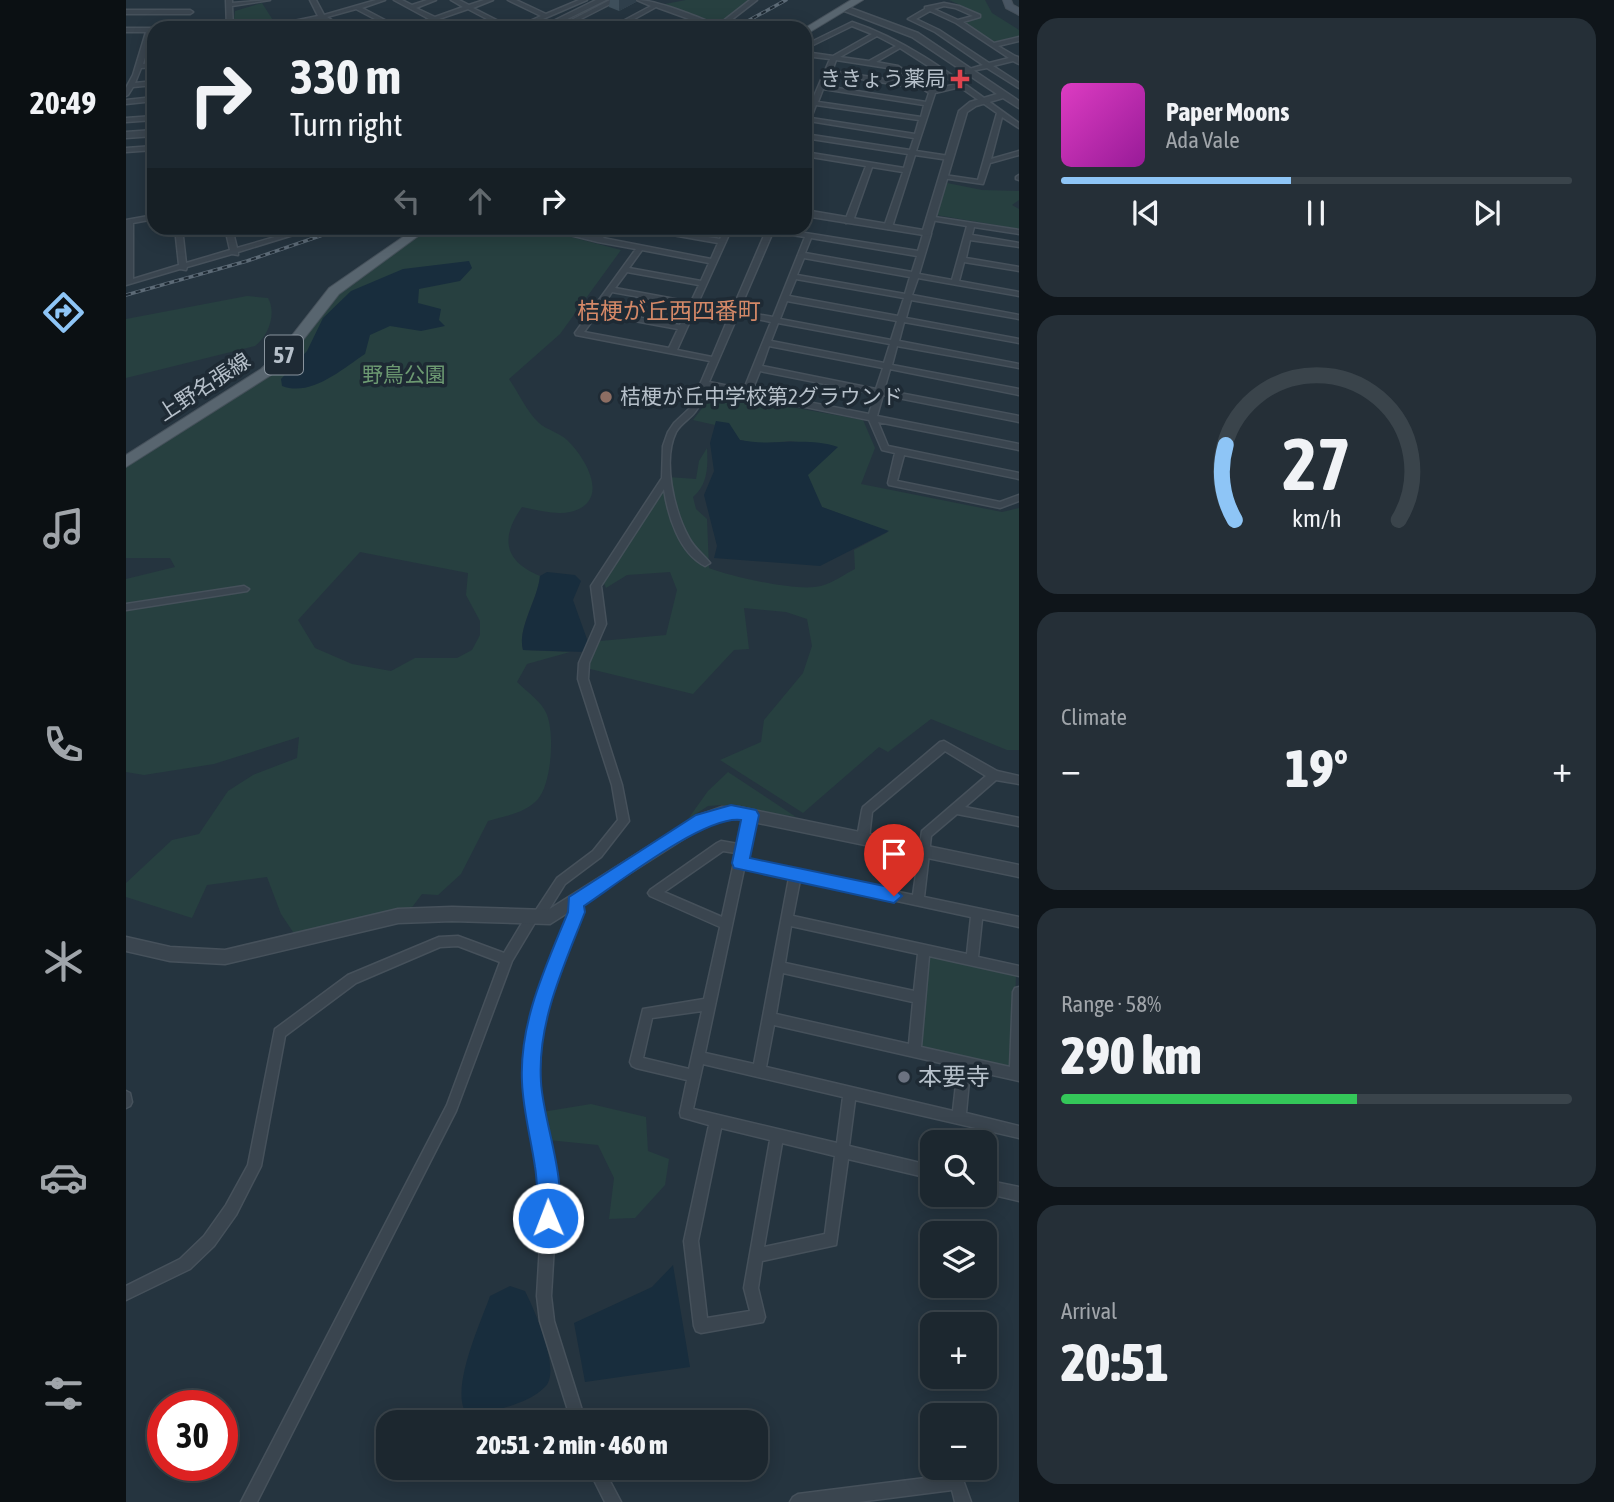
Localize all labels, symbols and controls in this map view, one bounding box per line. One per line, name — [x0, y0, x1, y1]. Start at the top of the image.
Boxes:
text: 330 m — [290, 48, 401, 104]
icon: right — [175, 49, 266, 140]
place label: ききょう薬局 — [820, 66, 946, 90]
marker: ききょう薬局 — [952, 71, 968, 87]
text: 20:49 — [30, 84, 96, 121]
text: Paper Moons — [1166, 97, 1289, 127]
text: Turn right — [290, 106, 403, 143]
text: Ada Vale — [1166, 127, 1240, 153]
icon: left — [388, 182, 426, 220]
icon: ahead — [461, 182, 499, 220]
icon: right — [534, 182, 572, 220]
icon: previous — [1127, 194, 1165, 232]
icon: pause — [1297, 194, 1335, 232]
icon: next — [1468, 194, 1506, 232]
icon: directions — [39, 288, 88, 337]
district label: 桔梗が丘西四番町 — [577, 298, 761, 324]
road number: 57 — [265, 336, 303, 374]
street label: 上野名張線 — [153, 348, 254, 425]
park label: 野鳥公園 — [362, 362, 446, 386]
place label: 桔梗が丘中学校第2グラウンド — [620, 384, 903, 408]
marker: 桔梗が丘中学校第2グラウンド — [598, 389, 614, 405]
text: 27 — [1282, 423, 1351, 506]
icon: music — [39, 504, 88, 553]
text: km/h — [1292, 504, 1341, 532]
text: Climate — [1061, 704, 1127, 730]
icon: phone — [39, 720, 88, 769]
text: 19° — [1285, 738, 1348, 798]
text: − — [1061, 747, 1081, 790]
text: + — [1552, 747, 1572, 790]
pin — [864, 824, 924, 896]
icon: arrive — [875, 835, 913, 873]
icon: climate — [39, 937, 88, 986]
text: Range · 58% — [1061, 991, 1161, 1017]
text: 290 km — [1061, 1025, 1202, 1085]
place label: 本要寺 — [918, 1063, 990, 1090]
marker: 本要寺 — [896, 1069, 912, 1085]
map controls — [920, 1130, 997, 1480]
button: search — [920, 1130, 997, 1207]
icon: car — [39, 1153, 88, 1202]
position arrow — [511, 1181, 585, 1255]
button: layers — [920, 1221, 997, 1298]
text: Arrival — [1061, 1298, 1117, 1324]
button: + — [920, 1312, 997, 1389]
text: 20:51 — [1061, 1332, 1169, 1392]
icon: filters — [39, 1369, 88, 1418]
speed limit sign: 30 — [147, 1390, 238, 1481]
button: − — [920, 1403, 997, 1480]
text: 20:51 · 2 min · 460 m — [476, 1430, 668, 1460]

